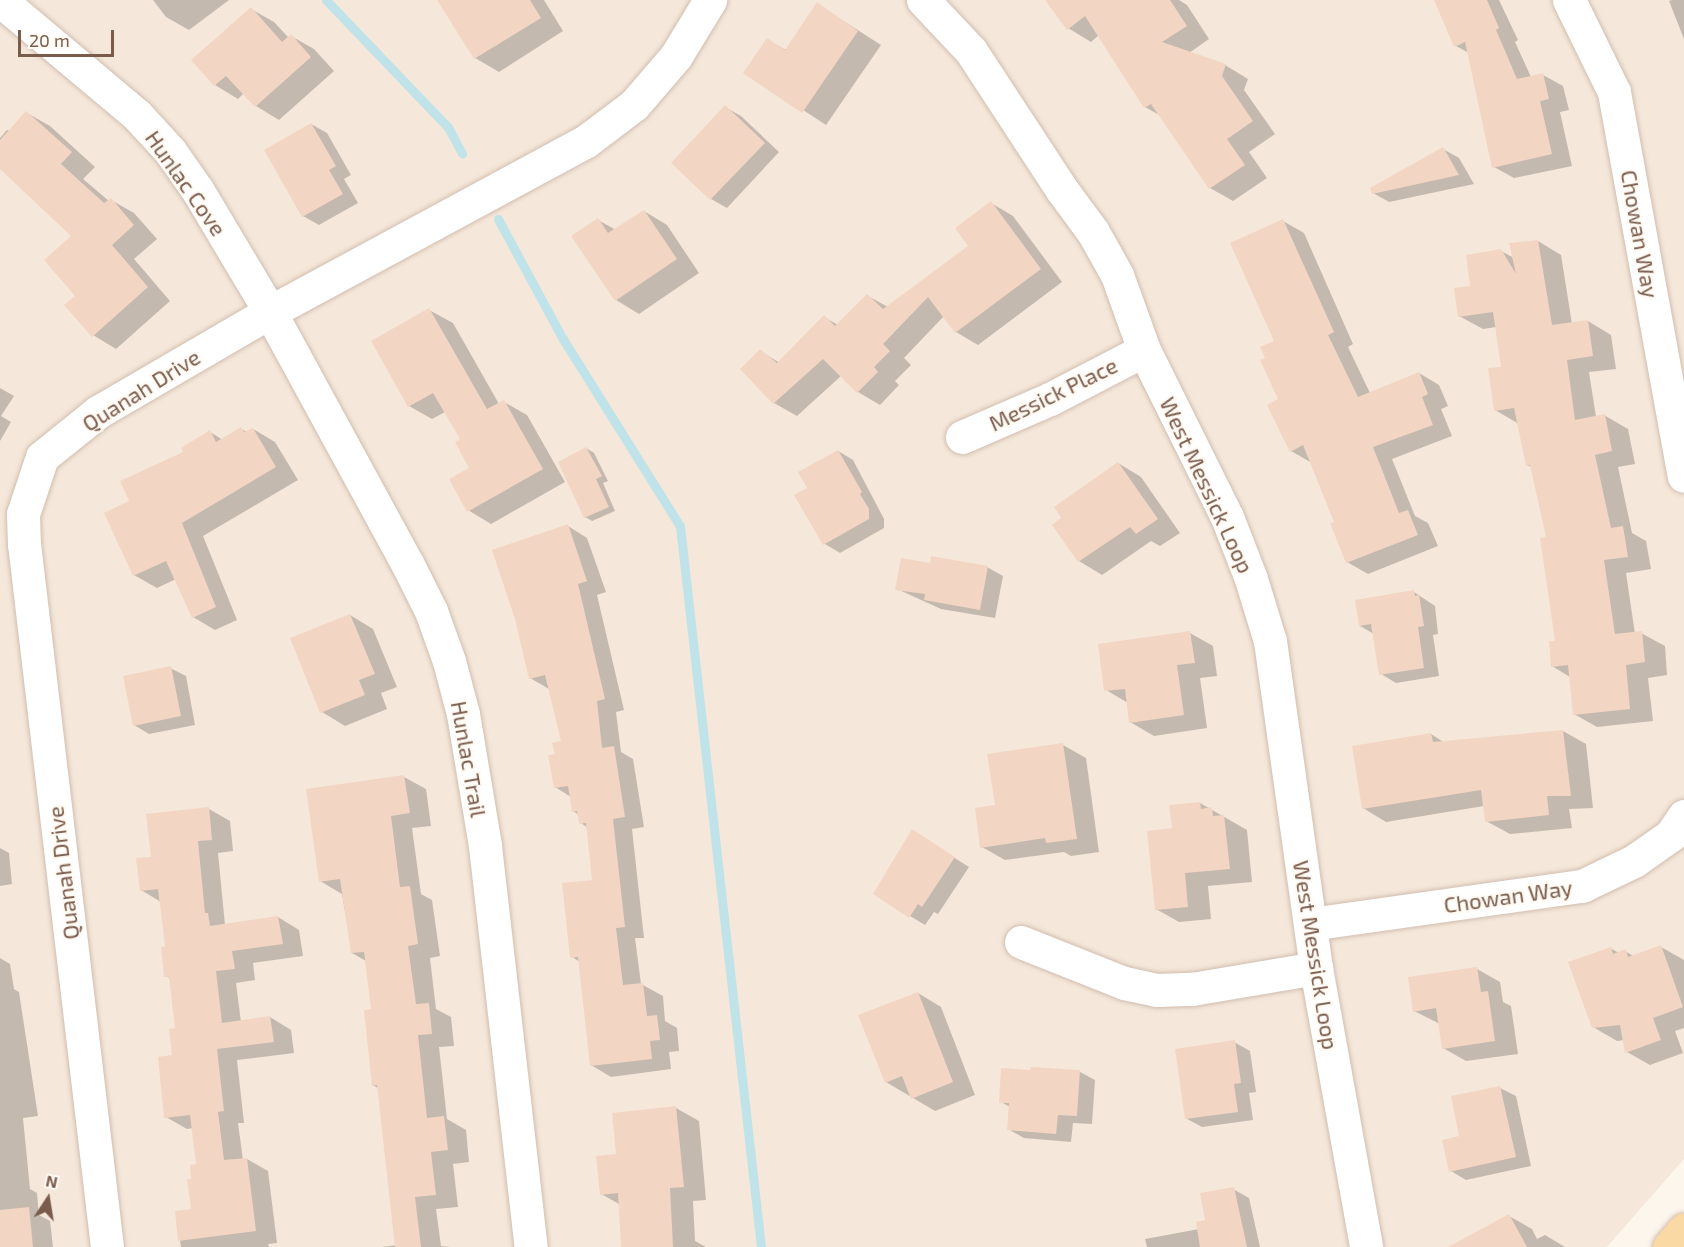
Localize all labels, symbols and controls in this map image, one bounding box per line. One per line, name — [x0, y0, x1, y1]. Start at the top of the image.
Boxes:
scale bar — [21, 18, 117, 56]
text: 20 m — [29, 29, 70, 51]
street label: Hunlac Cove — [140, 125, 232, 241]
street label: Chowan Way — [1616, 168, 1664, 300]
street label: Quanah Drive — [77, 343, 205, 437]
street label: Messick Place — [984, 352, 1122, 436]
street label: West Messick Loop — [1155, 393, 1259, 577]
street label: Hunlac Trail — [446, 699, 492, 819]
street label: Quanah Drive — [42, 805, 84, 941]
street label: West Messick Loop — [1288, 858, 1344, 1052]
street label: Chowan Way — [1442, 874, 1574, 918]
north arrow — [18, 1169, 78, 1229]
text: N — [44, 1170, 59, 1191]

